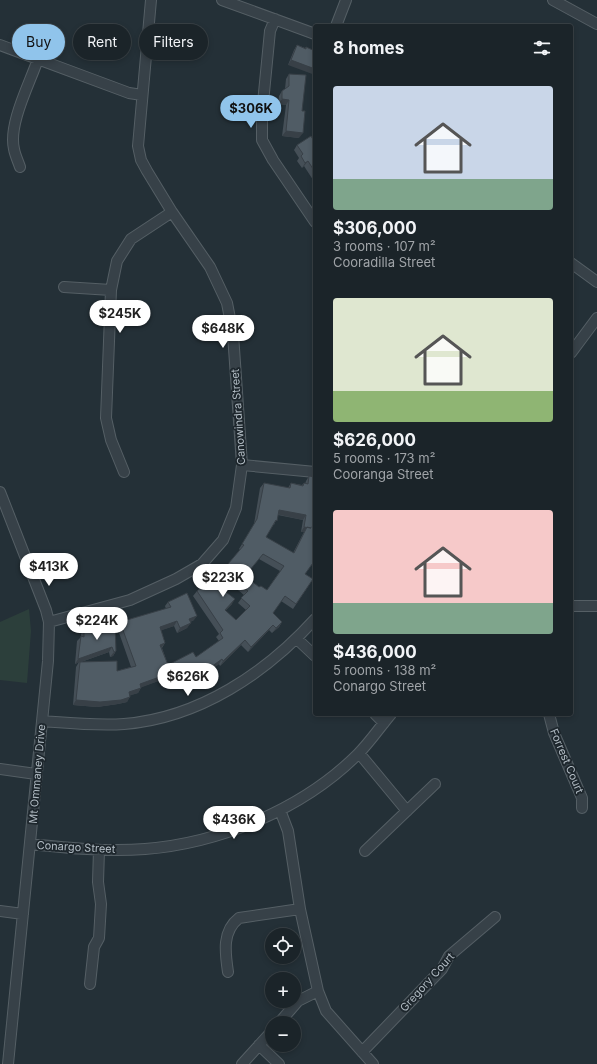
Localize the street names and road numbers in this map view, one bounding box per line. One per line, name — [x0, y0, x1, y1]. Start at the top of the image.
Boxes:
street label: Canowindra Street — [228, 368, 248, 466]
street label: Mt Ommaney Drive — [26, 724, 48, 824]
street label: Forrest Court — [547, 727, 587, 796]
street label: Conargo Street — [36, 838, 116, 856]
street label: Gregory Court — [397, 949, 457, 1014]

